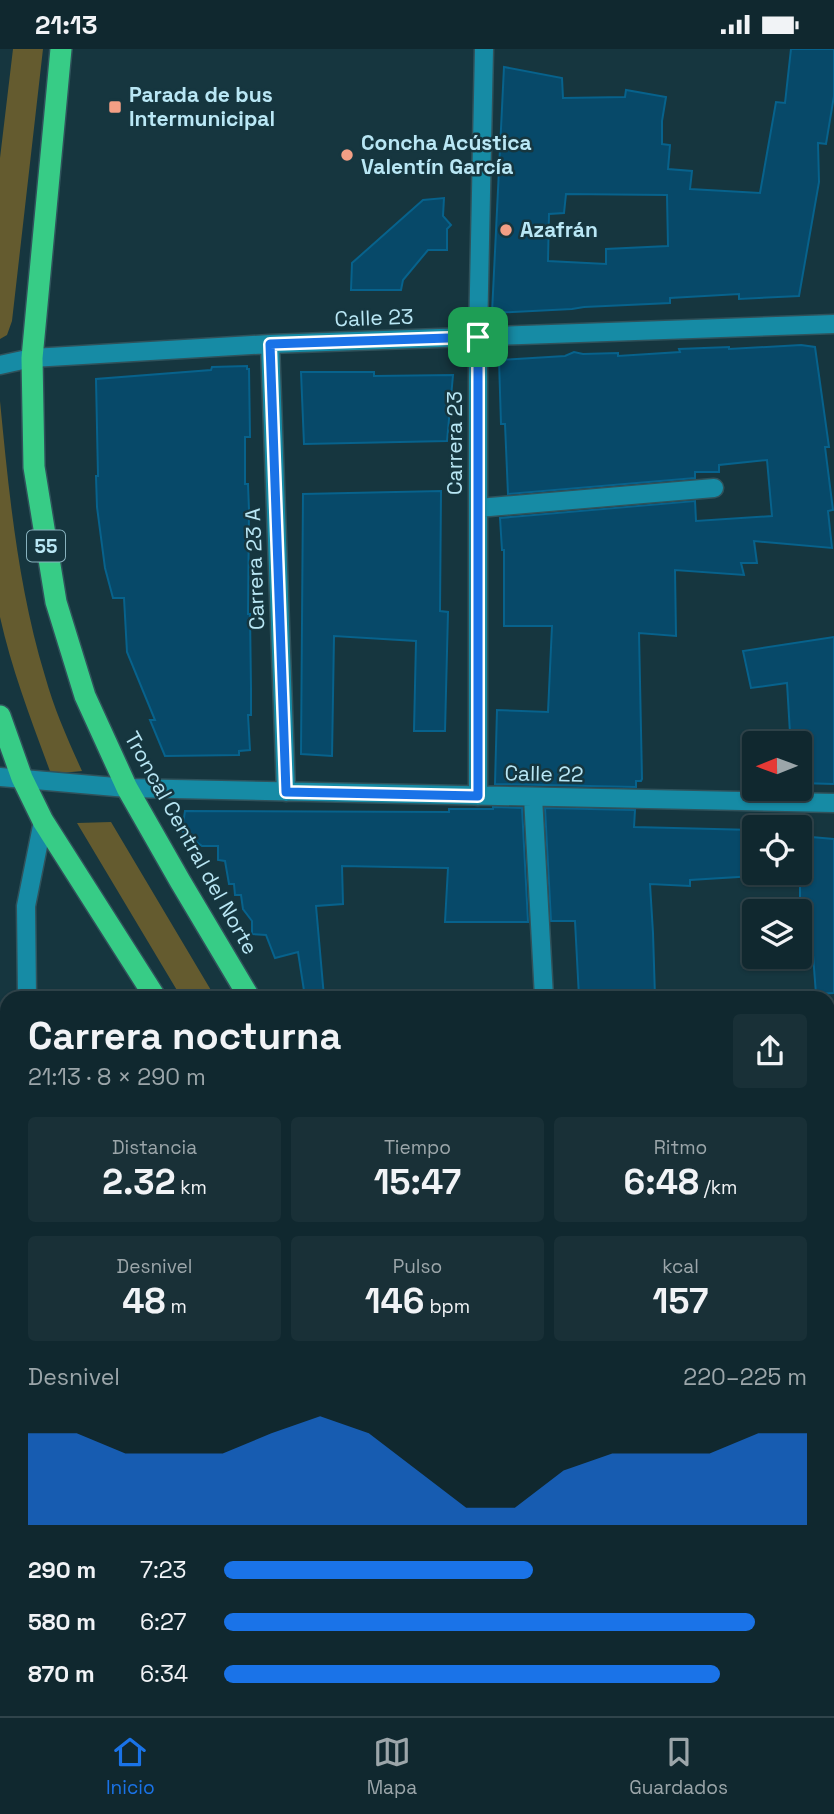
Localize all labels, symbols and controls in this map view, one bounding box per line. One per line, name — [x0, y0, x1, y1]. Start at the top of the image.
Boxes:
text: 21:13 — [35, 8, 98, 42]
place label: Parada de bus Intermunicipal — [129, 81, 275, 132]
marker: Parada de bus Intermunicipal — [107, 99, 123, 115]
place label: Concha Acústica Valentín García — [361, 129, 532, 180]
marker: Concha Acústica Valentín García — [339, 147, 355, 163]
place label: Azafrán — [520, 216, 598, 243]
marker: Azafrán — [498, 222, 514, 238]
street label: Calle 23 — [334, 303, 414, 332]
pin — [448, 307, 508, 367]
icon: arrive — [459, 318, 497, 356]
street label: Carrera 23 — [441, 391, 468, 495]
street label: Carrera 23 A — [239, 508, 270, 631]
road number: 55 — [27, 531, 65, 561]
street label: Troncal Central del Norte — [119, 727, 264, 959]
north arrow — [742, 731, 812, 801]
map controls — [742, 731, 812, 969]
street label: Calle 22 — [504, 759, 584, 788]
button: locate — [742, 815, 812, 885]
button: layers — [742, 899, 812, 969]
text: Carrera nocturna — [28, 1012, 341, 1060]
button: share — [733, 1014, 807, 1088]
text: 21:13 · 8 × 290 m — [28, 1062, 206, 1092]
text: Distancia — [112, 1135, 197, 1160]
text: Tiempo — [384, 1135, 451, 1160]
text: Ritmo — [654, 1135, 707, 1160]
text: 2.32 — [102, 1160, 175, 1204]
text: 15:47 — [374, 1160, 461, 1204]
text: 6:48 — [624, 1160, 699, 1204]
text: km — [175, 1175, 207, 1200]
text: /km — [699, 1175, 737, 1200]
text: Desnivel — [117, 1254, 192, 1279]
text: Pulso — [393, 1254, 442, 1279]
text: kcal — [662, 1254, 699, 1279]
text: 48 — [122, 1279, 166, 1323]
text: 146 — [365, 1279, 425, 1323]
text: 157 — [653, 1279, 708, 1323]
text: m — [166, 1294, 187, 1319]
text: bpm — [425, 1294, 470, 1319]
text: Desnivel — [28, 1362, 120, 1392]
text: 220–225 m — [683, 1362, 807, 1392]
text: 290 m — [28, 1555, 96, 1585]
text: 7:23 — [140, 1555, 186, 1585]
text: 580 m — [28, 1607, 96, 1637]
text: 6:27 — [140, 1607, 187, 1637]
text: 870 m — [28, 1659, 95, 1689]
text: 6:34 — [140, 1659, 188, 1689]
tab: Inicio — [106, 1733, 155, 1800]
tab: Mapa — [367, 1733, 417, 1800]
tab: Guardados — [629, 1733, 728, 1800]

